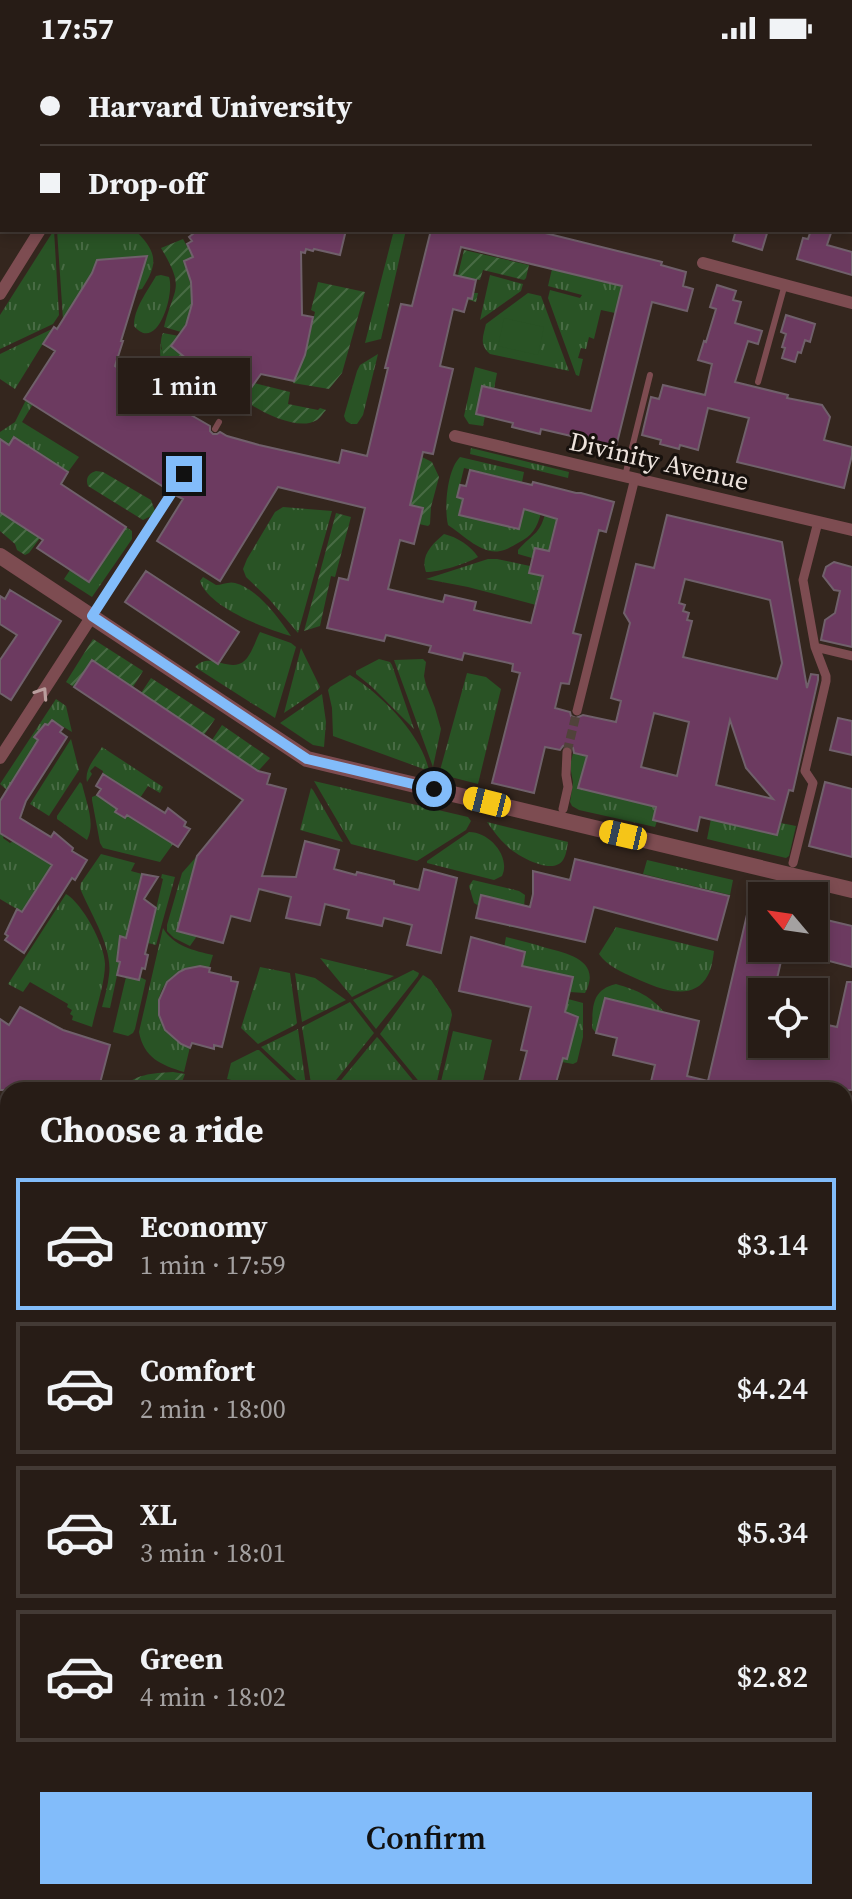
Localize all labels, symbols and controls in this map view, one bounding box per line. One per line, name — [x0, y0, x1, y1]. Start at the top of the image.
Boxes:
text: 17:57 — [40, 8, 114, 49]
text: Harvard University — [88, 86, 352, 127]
text: Drop-off — [88, 163, 206, 204]
callout: 1 min — [118, 358, 250, 414]
text: 1 min — [151, 368, 217, 404]
street label: Divinity Avenue — [566, 423, 752, 499]
route end — [166, 456, 202, 492]
one-way arrow — [33, 687, 48, 702]
route start — [416, 771, 452, 807]
car — [461, 785, 513, 819]
car — [597, 818, 649, 852]
north arrow — [748, 882, 828, 962]
map controls — [748, 882, 828, 1058]
button: locate — [748, 978, 828, 1058]
text: Choose a ride — [40, 1105, 263, 1154]
text: Economy — [140, 1206, 268, 1247]
icon: car — [44, 1208, 116, 1280]
text: $3.14 — [737, 1224, 808, 1265]
text: 1 min · 17:59 — [140, 1247, 286, 1283]
text: Comfort — [140, 1350, 255, 1391]
icon: car — [44, 1352, 116, 1424]
text: $4.24 — [737, 1368, 808, 1409]
text: 2 min · 18:00 — [140, 1391, 286, 1427]
text: XL — [140, 1494, 177, 1535]
icon: car — [44, 1496, 116, 1568]
text: $5.34 — [737, 1512, 808, 1553]
text: 3 min · 18:01 — [140, 1535, 286, 1571]
text: Green — [140, 1638, 223, 1679]
icon: car — [44, 1640, 116, 1712]
text: $2.82 — [737, 1656, 808, 1697]
text: 4 min · 18:02 — [140, 1679, 286, 1715]
button: Confirm — [40, 1792, 812, 1884]

